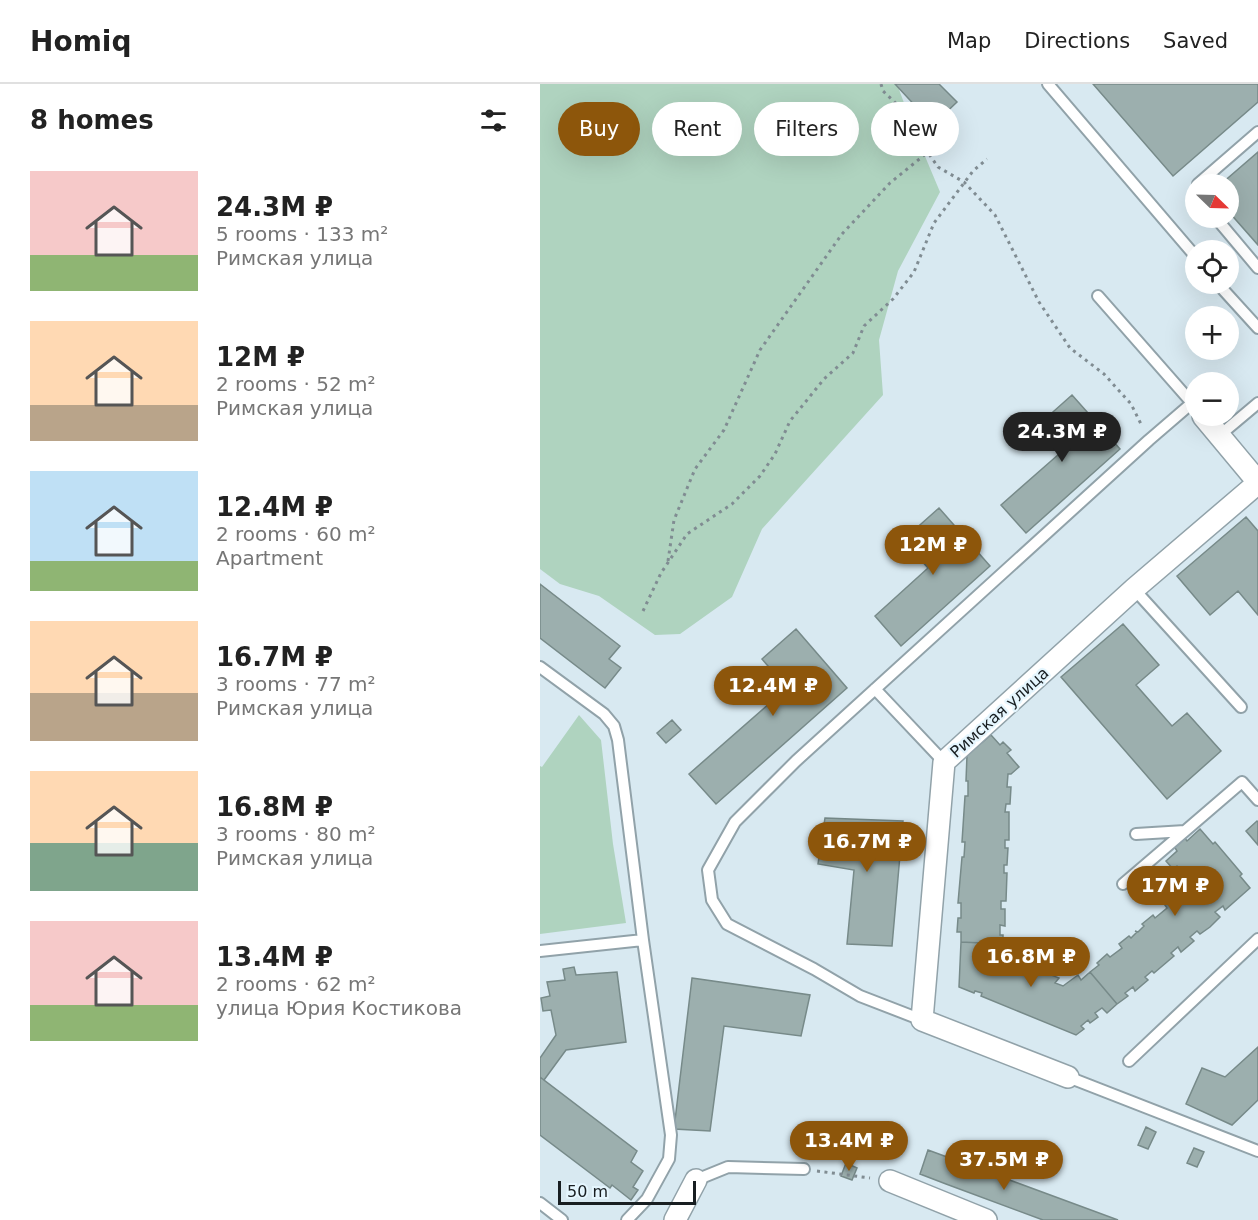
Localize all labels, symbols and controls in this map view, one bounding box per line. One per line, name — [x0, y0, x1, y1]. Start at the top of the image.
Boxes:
text: Homiq — [30, 25, 132, 58]
text: Map — [947, 29, 991, 53]
text: Directions — [1024, 29, 1130, 53]
text: Saved — [1163, 29, 1228, 53]
chip: Buy — [558, 102, 640, 156]
chip: Rent — [652, 102, 742, 156]
chip: Filters — [754, 102, 859, 156]
chip: New — [871, 102, 959, 156]
icon: filters — [477, 104, 510, 137]
text: 8 homes — [30, 105, 154, 135]
north arrow — [1185, 174, 1239, 228]
map controls — [1185, 174, 1239, 426]
text: 24.3M ₽ — [216, 192, 333, 222]
icon: home — [78, 195, 150, 267]
text: 5 rooms · 133 m² — [216, 222, 388, 246]
button: locate — [1185, 240, 1239, 294]
text: Римская улица — [216, 246, 373, 270]
button: + — [1185, 306, 1239, 360]
text: 12M ₽ — [216, 342, 305, 372]
icon: home — [78, 345, 150, 417]
text: 2 rooms · 52 m² — [216, 372, 376, 396]
button: − — [1185, 372, 1239, 426]
text: Римская улица — [216, 396, 373, 420]
pin: 24.3M ₽ — [1007, 412, 1117, 463]
text: 24.3M ₽ — [1017, 419, 1107, 443]
text: 12.4M ₽ — [216, 492, 333, 522]
icon: home — [78, 495, 150, 567]
text: 2 rooms · 60 m² — [216, 522, 376, 546]
pin: 12M ₽ — [891, 525, 975, 576]
text: 12M ₽ — [899, 532, 967, 556]
text: Apartment — [216, 546, 323, 570]
text: 16.7M ₽ — [216, 642, 333, 672]
icon: home — [78, 645, 150, 717]
street label: Римская улица — [946, 663, 1052, 762]
pin: 12.4M ₽ — [718, 666, 828, 717]
text: 3 rooms · 77 m² — [216, 672, 376, 696]
text: 12.4M ₽ — [728, 673, 818, 697]
text: Римская улица — [216, 696, 373, 720]
text: 16.8M ₽ — [216, 792, 333, 822]
icon: home — [78, 795, 150, 867]
text: 3 rooms · 80 m² — [216, 822, 376, 846]
pin: 16.7M ₽ — [812, 822, 922, 873]
text: 16.7M ₽ — [822, 829, 912, 853]
text: Римская улица — [216, 846, 373, 870]
pin: 17M ₽ — [1133, 866, 1217, 917]
text: 17M ₽ — [1141, 873, 1209, 897]
pin: 16.8M ₽ — [976, 937, 1086, 988]
text: 13.4M ₽ — [216, 942, 333, 972]
text: 16.8M ₽ — [986, 944, 1076, 968]
icon: home — [78, 945, 150, 1017]
text: 2 rooms · 62 m² — [216, 972, 376, 996]
text: улица Юрия Костикова — [216, 996, 462, 1020]
pin: 13.4M ₽ — [794, 1121, 904, 1172]
text: 13.4M ₽ — [804, 1128, 894, 1152]
pin: 37.5M ₽ — [949, 1140, 1059, 1191]
text: 37.5M ₽ — [959, 1147, 1049, 1171]
scale bar — [558, 1178, 696, 1206]
text: 50 m — [567, 1182, 608, 1201]

